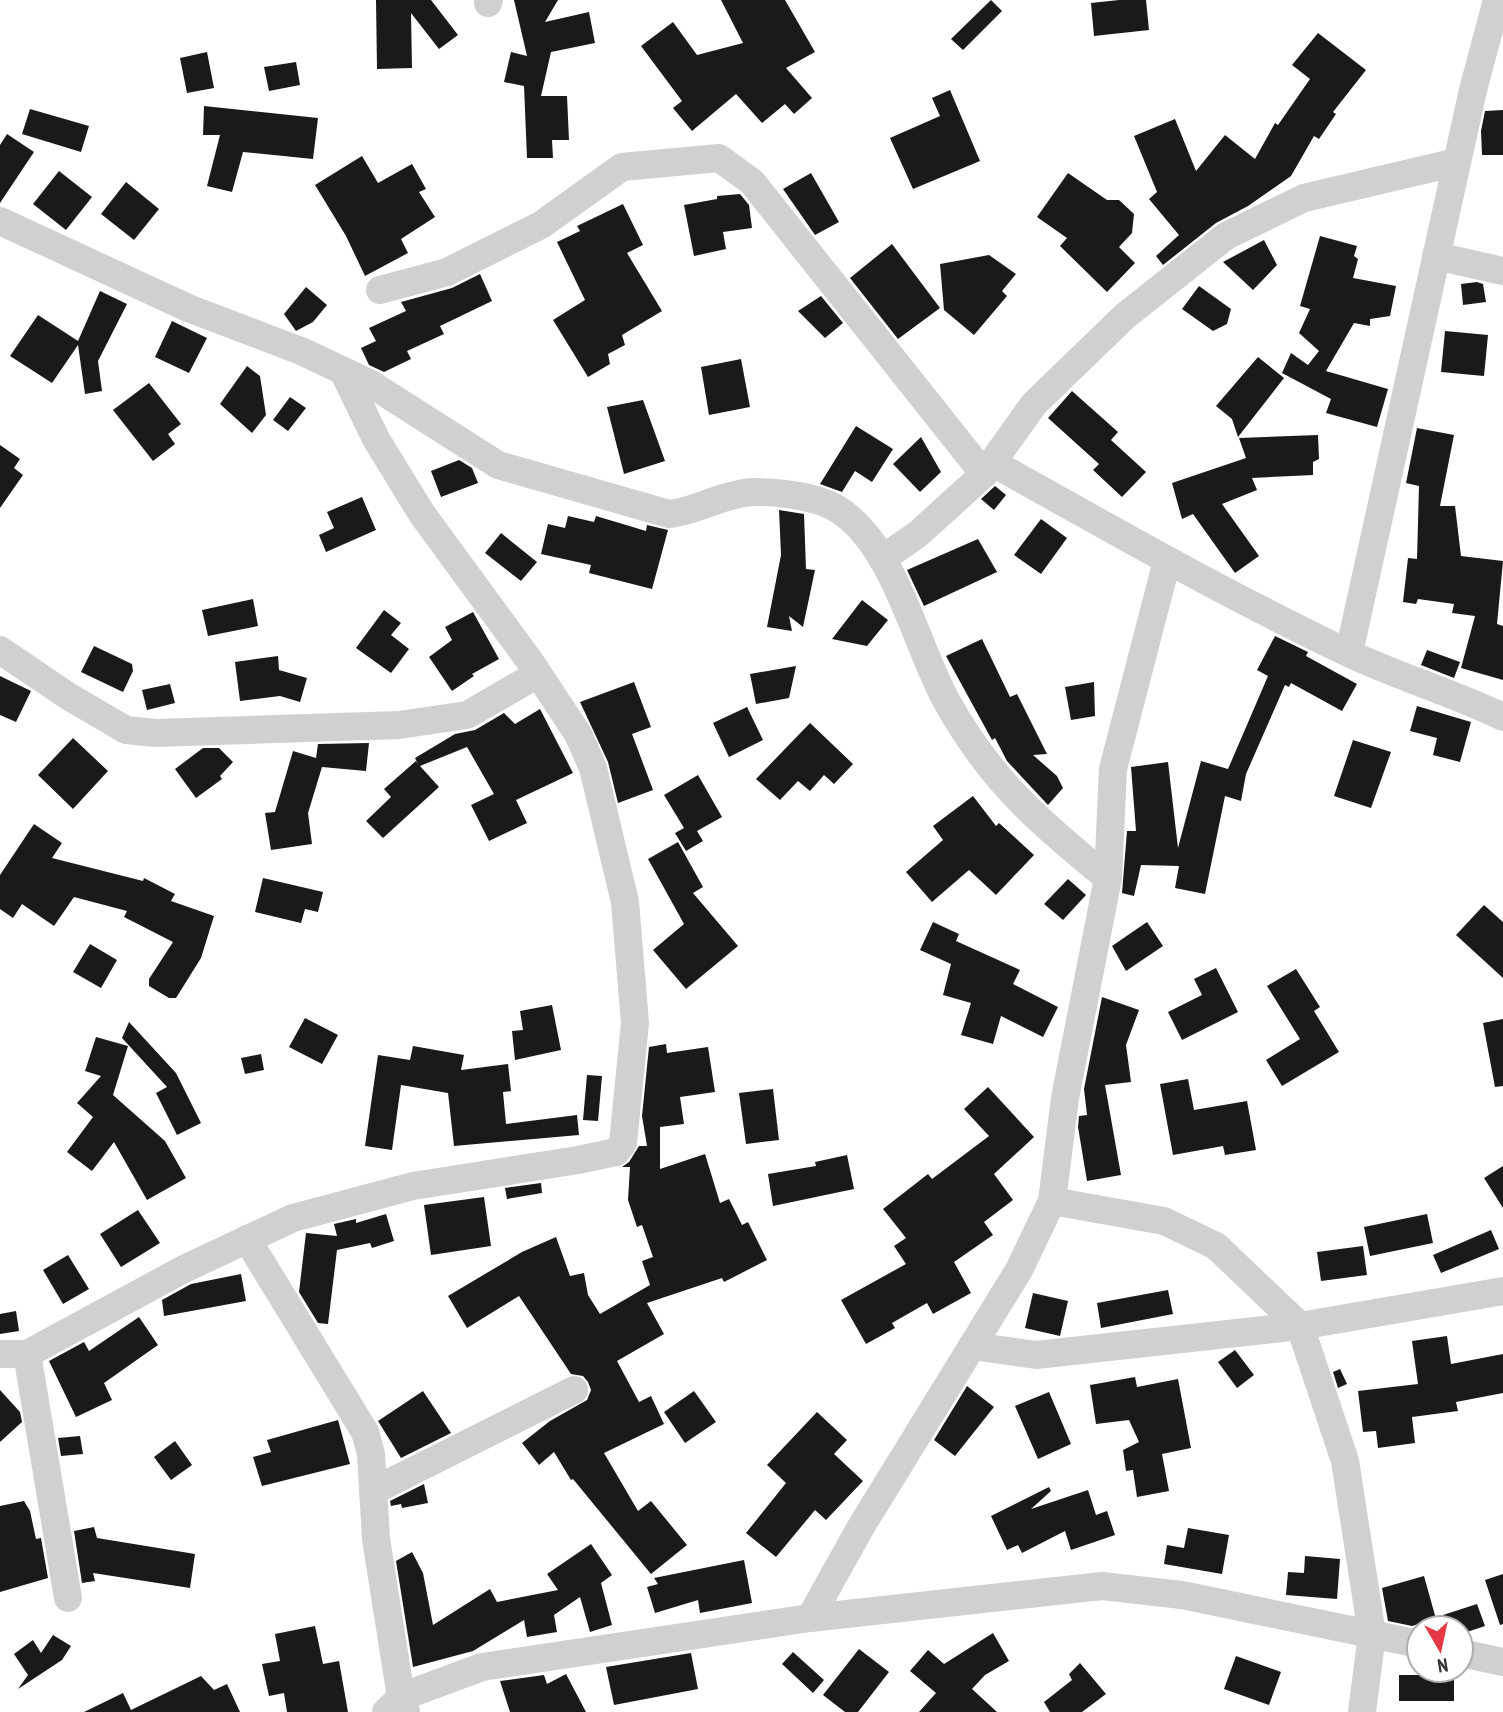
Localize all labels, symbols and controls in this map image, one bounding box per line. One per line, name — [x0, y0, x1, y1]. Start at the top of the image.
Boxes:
north arrow — [1405, 1614, 1475, 1684]
text: N — [1436, 1653, 1450, 1678]

